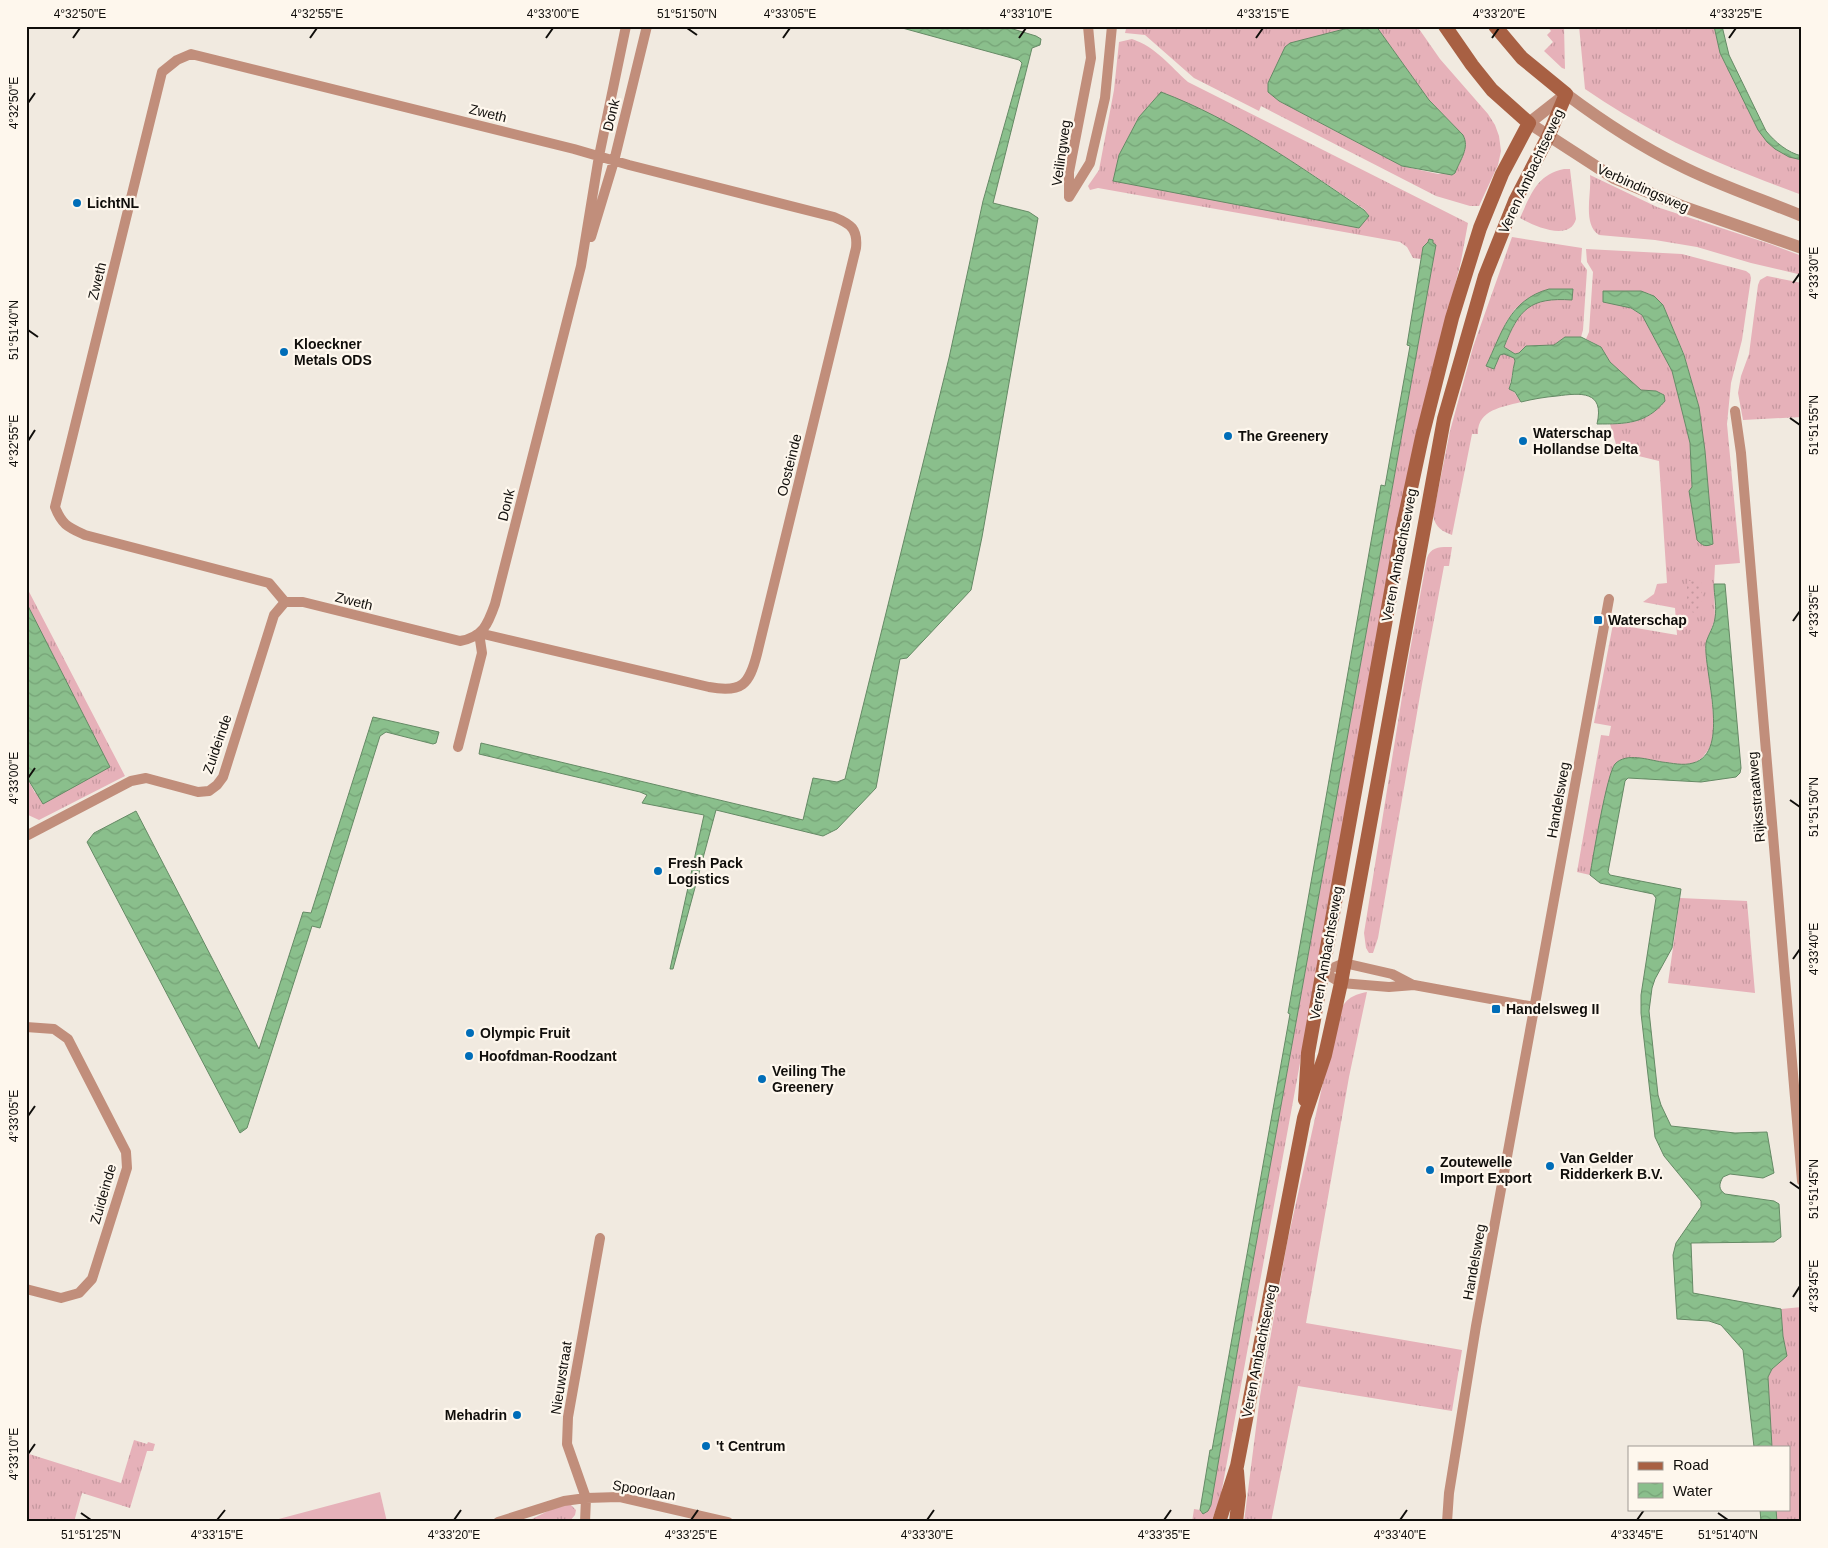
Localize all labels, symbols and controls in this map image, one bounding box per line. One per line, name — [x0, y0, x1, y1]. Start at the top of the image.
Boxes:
text: 4°32'50"E — [54, 7, 106, 21]
text: 4°32'55"E — [291, 7, 343, 21]
text: 4°33'00"E — [527, 7, 579, 21]
text: 51°51'50"N — [657, 7, 717, 21]
text: 4°33'05"E — [764, 7, 816, 21]
text: 4°33'10"E — [1000, 7, 1052, 21]
text: 4°33'15"E — [1237, 7, 1289, 21]
text: 4°33'20"E — [1473, 7, 1525, 21]
text: 4°33'25"E — [1710, 7, 1762, 21]
text: 4°32'50"E — [7, 77, 21, 129]
street label: Donk — [599, 96, 623, 133]
street label: Zweth — [468, 101, 508, 125]
street label: Veren Ambachtseweg — [1495, 106, 1567, 236]
street label: Veilingweg — [1048, 119, 1074, 187]
street label: Verbindingsweg — [1595, 161, 1691, 215]
place label: LichtNL — [87, 195, 140, 211]
marker: LichtNL — [71, 197, 83, 209]
text: 4°33'30"E — [1807, 247, 1821, 299]
street label: Zweth — [85, 261, 109, 301]
text: 51°51'40"N — [7, 300, 21, 360]
place label: Kloeckner Metals ODS — [294, 336, 372, 368]
marker: Kloeckner Metals ODS — [278, 346, 290, 358]
text: 51°51'55"N — [1807, 395, 1821, 455]
text: 4°32'55"E — [7, 415, 21, 467]
place label: Waterschap Hollandse Delta — [1533, 425, 1638, 457]
place label: The Greenery — [1238, 428, 1328, 444]
marker: The Greenery — [1222, 430, 1234, 442]
street label: Oosteinde — [774, 432, 805, 498]
marker: Waterschap Hollandse Delta — [1517, 435, 1529, 447]
street label: Donk — [494, 486, 518, 523]
street label: Veren Ambachtseweg — [1378, 487, 1420, 623]
text: 4°33'35"E — [1807, 585, 1821, 637]
street label: Zweth — [334, 589, 374, 613]
place label: Waterschap — [1608, 612, 1687, 628]
marker: Waterschap — [1592, 614, 1604, 626]
street label: Zuideinde — [199, 712, 235, 776]
street label: Rijksstraatweg — [1744, 751, 1768, 843]
text: 4°33'00"E — [7, 752, 21, 804]
street label: Handelsweg — [1543, 761, 1573, 839]
text: 51°51'50"N — [1807, 777, 1821, 837]
place label: Fresh Pack Logistics — [668, 855, 743, 887]
marker: Fresh Pack Logistics — [652, 865, 664, 877]
street label: Veren Ambachtseweg — [1306, 885, 1346, 1021]
text: 4°33'40"E — [1807, 923, 1821, 975]
place label: Handelsweg II — [1506, 1001, 1599, 1017]
marker: Handelsweg II — [1490, 1003, 1502, 1015]
place label: Olympic Fruit — [480, 1025, 571, 1041]
marker: Olympic Fruit — [464, 1027, 476, 1039]
place label: Hoofdman-Roodzant — [479, 1048, 617, 1064]
marker: Hoofdman-Roodzant — [463, 1050, 475, 1062]
place label: Veiling The Greenery — [772, 1063, 846, 1095]
marker: Veiling The Greenery — [756, 1073, 768, 1085]
text: 4°33'05"E — [7, 1090, 21, 1142]
place label: Van Gelder Ridderkerk B.V. — [1560, 1150, 1663, 1182]
place label: Zoutewelle Import Export — [1440, 1154, 1532, 1186]
text: 51°51'45"N — [1807, 1159, 1821, 1219]
marker: Van Gelder Ridderkerk B.V. — [1544, 1160, 1556, 1172]
street label: Zuideinde — [87, 1162, 119, 1226]
marker: Zoutewelle Import Export — [1424, 1164, 1436, 1176]
street label: Handelsweg — [1459, 1223, 1489, 1301]
text: 4°33'45"E — [1807, 1260, 1821, 1312]
street label: Veren Ambachtseweg — [1238, 1283, 1280, 1419]
street label: Nieuwstraat — [547, 1340, 575, 1416]
place label: Mehadrin — [445, 1407, 507, 1423]
marker: Mehadrin — [511, 1409, 523, 1421]
text: 4°33'10"E — [7, 1428, 21, 1480]
place label: 't Centrum — [716, 1438, 785, 1454]
marker: 't Centrum — [700, 1440, 712, 1452]
legend — [1628, 1446, 1790, 1510]
text: Road — [1673, 1456, 1709, 1473]
street label: Spoorlaan — [611, 1477, 677, 1503]
text: Water — [1673, 1482, 1712, 1499]
text: 51°51'25"N — [61, 1528, 121, 1542]
text: 4°33'15"E — [191, 1528, 243, 1542]
text: 4°33'20"E — [428, 1528, 480, 1542]
text: 4°33'25"E — [665, 1528, 717, 1542]
text: 4°33'30"E — [901, 1528, 953, 1542]
text: 4°33'35"E — [1138, 1528, 1190, 1542]
text: 4°33'40"E — [1374, 1528, 1426, 1542]
text: 4°33'45"E — [1611, 1528, 1663, 1542]
text: 51°51'40"N — [1698, 1528, 1758, 1542]

